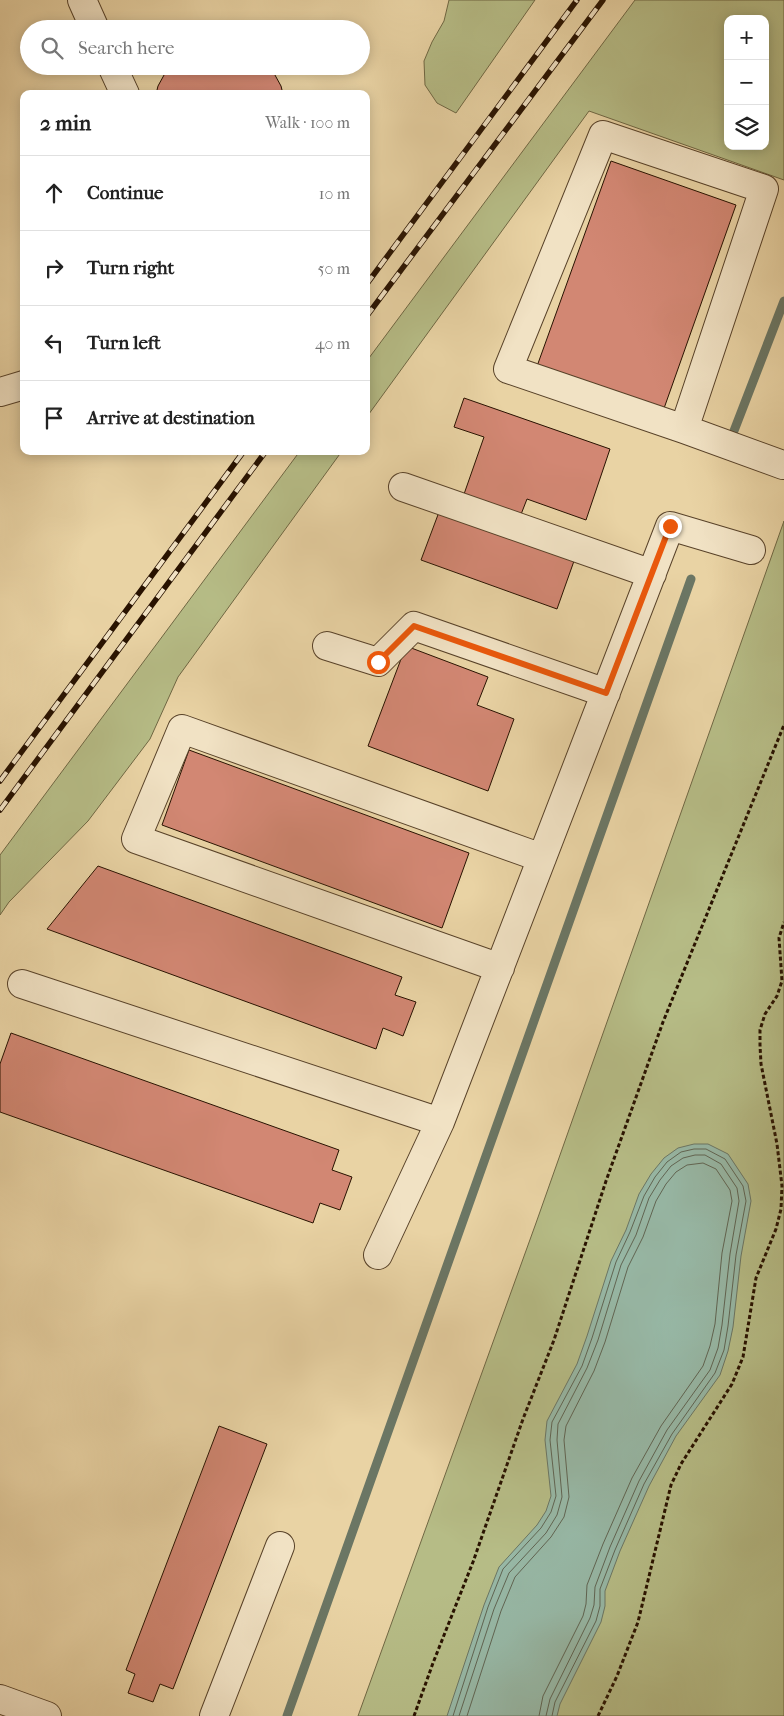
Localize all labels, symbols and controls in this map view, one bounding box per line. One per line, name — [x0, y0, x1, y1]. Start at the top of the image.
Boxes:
map controls — [724, 15, 769, 150]
button: + — [724, 15, 769, 60]
search box — [20, 20, 370, 75]
icon: search — [38, 34, 66, 62]
text: Search here — [78, 37, 174, 59]
button: − — [724, 60, 769, 105]
button: layers — [724, 105, 769, 150]
text: 2 min — [40, 111, 91, 135]
text: Walk · 100 m — [265, 113, 350, 132]
icon: ahead — [40, 179, 68, 207]
text: Continue — [87, 182, 163, 204]
text: 10 m — [319, 184, 350, 203]
icon: right — [40, 254, 68, 282]
text: Turn right — [87, 257, 174, 279]
text: 50 m — [318, 259, 350, 278]
icon: left — [40, 329, 68, 357]
text: Turn left — [87, 332, 161, 354]
text: 40 m — [315, 334, 350, 353]
icon: arrive — [40, 404, 68, 432]
text: Arrive at destination — [87, 407, 255, 429]
route end — [659, 515, 682, 538]
route start — [367, 651, 390, 674]

